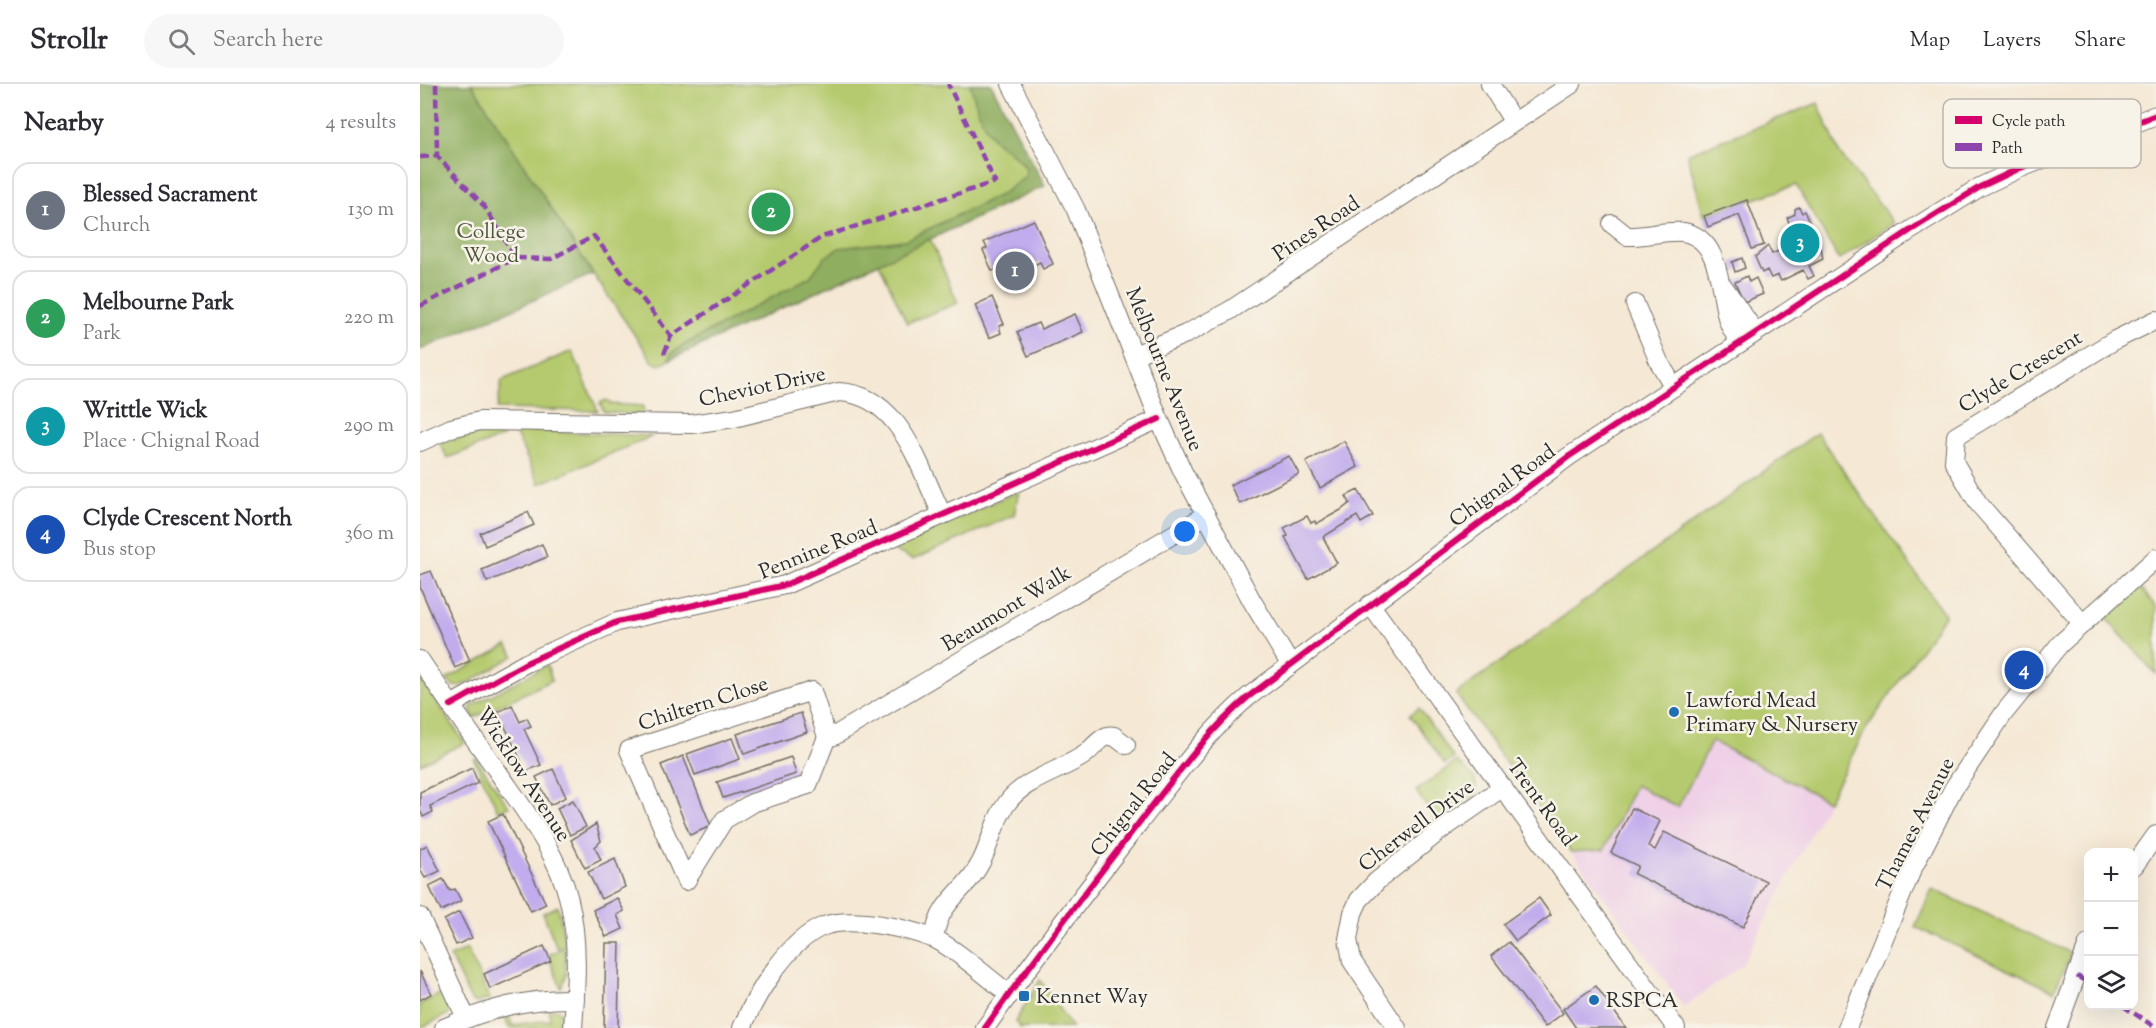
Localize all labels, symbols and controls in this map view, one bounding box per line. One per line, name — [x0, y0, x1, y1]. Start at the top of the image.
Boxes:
search box — [144, 14, 564, 68]
text: Strollr — [30, 21, 108, 61]
icon: search — [165, 25, 198, 58]
text: Search here — [213, 25, 323, 57]
text: Map — [1910, 26, 1950, 56]
text: Layers — [1983, 26, 2041, 56]
text: Share — [2074, 26, 2126, 56]
legend — [1943, 99, 2141, 168]
text: Nearby — [24, 105, 104, 142]
text: 4 results — [325, 109, 396, 138]
text: Cycle path — [1992, 111, 2066, 134]
text: Path — [1992, 138, 2023, 161]
text: Blessed Sacrament — [83, 180, 257, 212]
street label: Pines Road — [1268, 189, 1367, 270]
pin: 2 — [752, 190, 790, 234]
text: 1 — [42, 196, 49, 225]
text: 130 m — [348, 196, 394, 225]
text: Church — [83, 212, 150, 241]
park label: College Wood — [457, 218, 525, 272]
pin: 3 — [1780, 220, 1820, 266]
pin: 1 — [996, 248, 1034, 294]
street label: Melbourne Avenue — [1117, 283, 1210, 456]
text: Melbourne Park — [83, 288, 234, 320]
text: 2 — [41, 304, 50, 333]
text: 220 m — [344, 304, 394, 333]
text: Park — [83, 320, 121, 349]
street label: Clyde Crescent — [1953, 324, 2089, 422]
street label: Cheviot Drive — [696, 360, 829, 416]
text: Writtle Wick — [83, 396, 208, 428]
text: 3 — [41, 412, 50, 441]
text: 290 m — [344, 412, 394, 441]
text: Place · Chignal Road — [83, 428, 260, 457]
street label: Chignal Road — [1444, 438, 1563, 535]
text: Clyde Crescent North — [83, 504, 292, 536]
street label: Pennine Road — [755, 513, 883, 588]
your location — [1170, 517, 1199, 546]
text: 4 — [40, 520, 51, 549]
text: 360 m — [345, 520, 394, 549]
text: Bus stop — [83, 536, 156, 565]
street label: Beaumont Walk — [937, 559, 1078, 660]
pin: 4 — [2004, 648, 2044, 692]
street label: Chiltern Close — [635, 670, 772, 740]
place label: Lawford Mead Primary & Nursery — [1686, 687, 1859, 741]
street label: Wicklow Avenue — [467, 702, 577, 849]
marker: Lawford Mead Primary & Nursery — [1667, 705, 1681, 719]
street label: Chignal Road — [1084, 747, 1185, 864]
street label: Trent Road — [1498, 753, 1582, 853]
street label: Thames Avenue — [1870, 753, 1963, 897]
street label: Cherwell Drive — [1353, 773, 1481, 880]
map controls — [2084, 848, 2138, 1010]
button: + — [2084, 848, 2138, 902]
button: − — [2084, 902, 2138, 956]
button: layers — [2084, 956, 2138, 1010]
place label: Kennet Way — [1036, 983, 1148, 1013]
place label: RSPCA — [1606, 987, 1678, 1017]
marker: Kennet Way — [1017, 989, 1031, 1003]
marker: RSPCA — [1587, 993, 1601, 1007]

